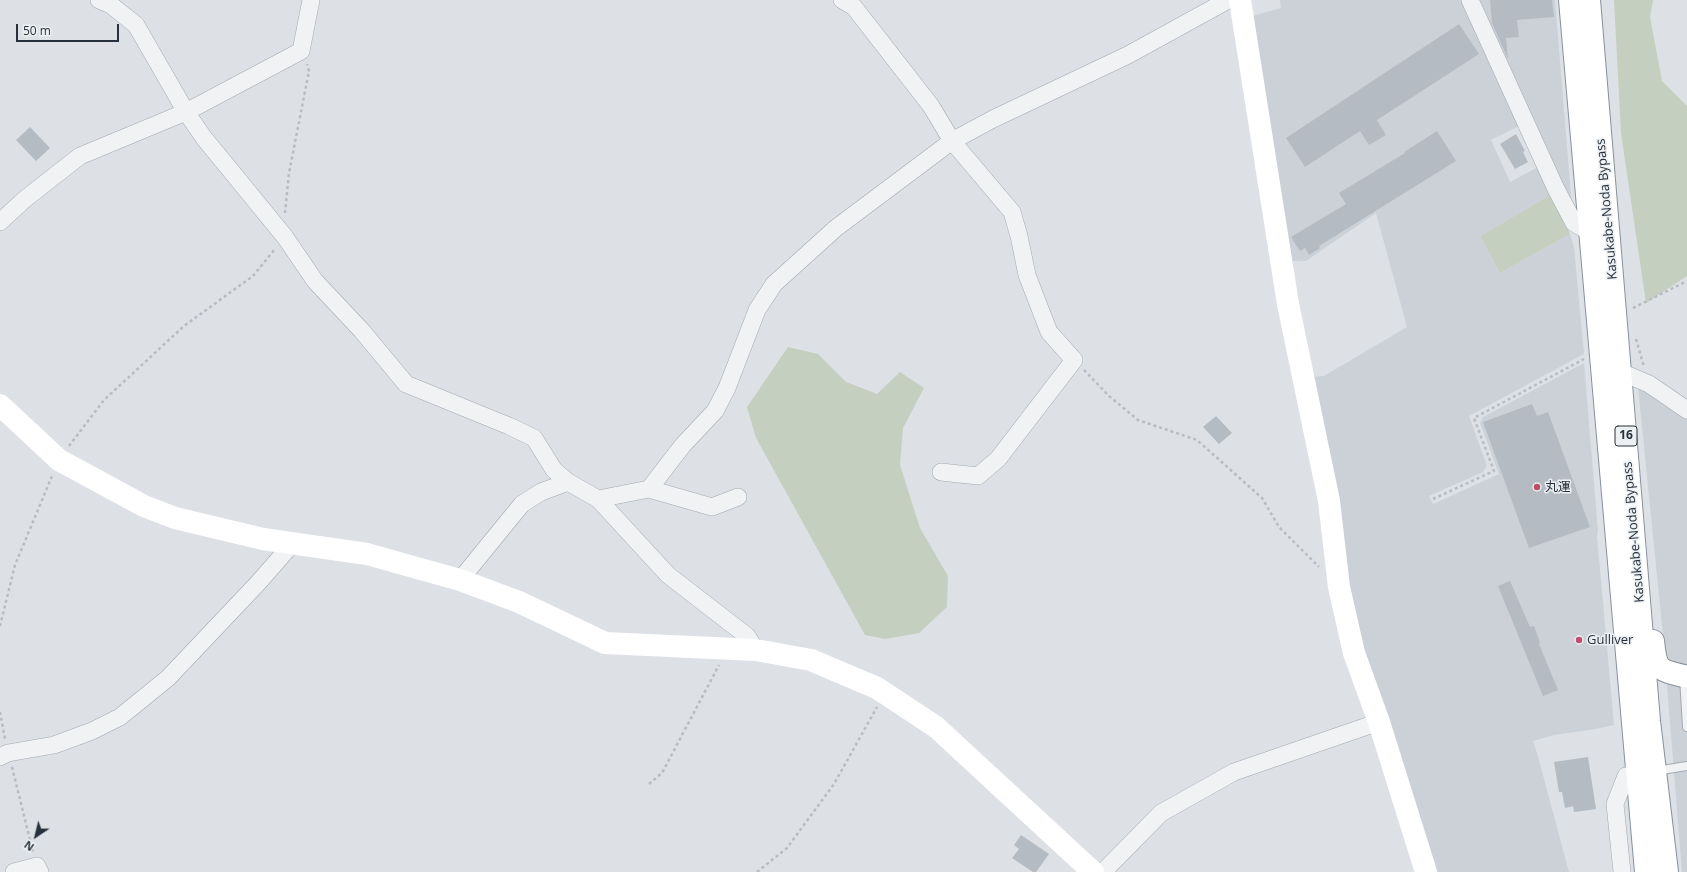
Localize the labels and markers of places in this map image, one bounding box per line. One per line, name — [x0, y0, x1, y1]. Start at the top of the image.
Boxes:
place label: 丸運 — [1545, 479, 1571, 495]
marker: 丸運 — [1532, 482, 1542, 492]
place label: Gulliver — [1587, 632, 1633, 648]
marker: Gulliver — [1574, 635, 1584, 645]

